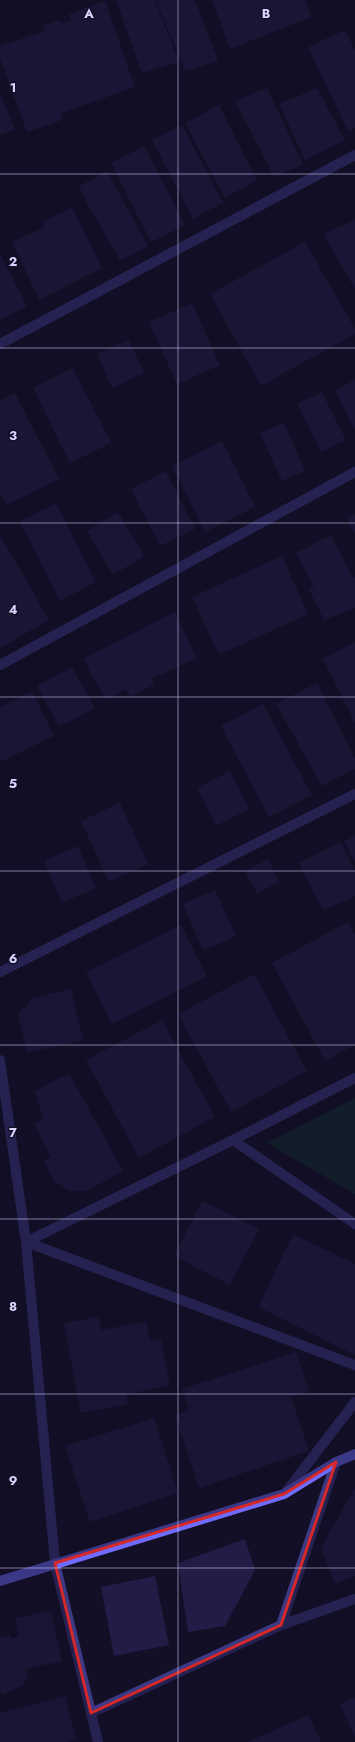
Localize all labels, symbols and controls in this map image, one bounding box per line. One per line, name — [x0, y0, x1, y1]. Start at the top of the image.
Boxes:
text: A — [83, 4, 94, 23]
text: B — [262, 4, 271, 23]
text: 1 — [10, 78, 16, 97]
text: 2 — [9, 252, 17, 271]
text: 3 — [9, 426, 17, 445]
text: 4 — [8, 600, 18, 619]
text: 5 — [9, 774, 17, 793]
text: 6 — [9, 949, 18, 968]
text: 7 — [9, 1123, 17, 1142]
text: 8 — [9, 1297, 17, 1316]
text: 9 — [9, 1471, 18, 1490]

